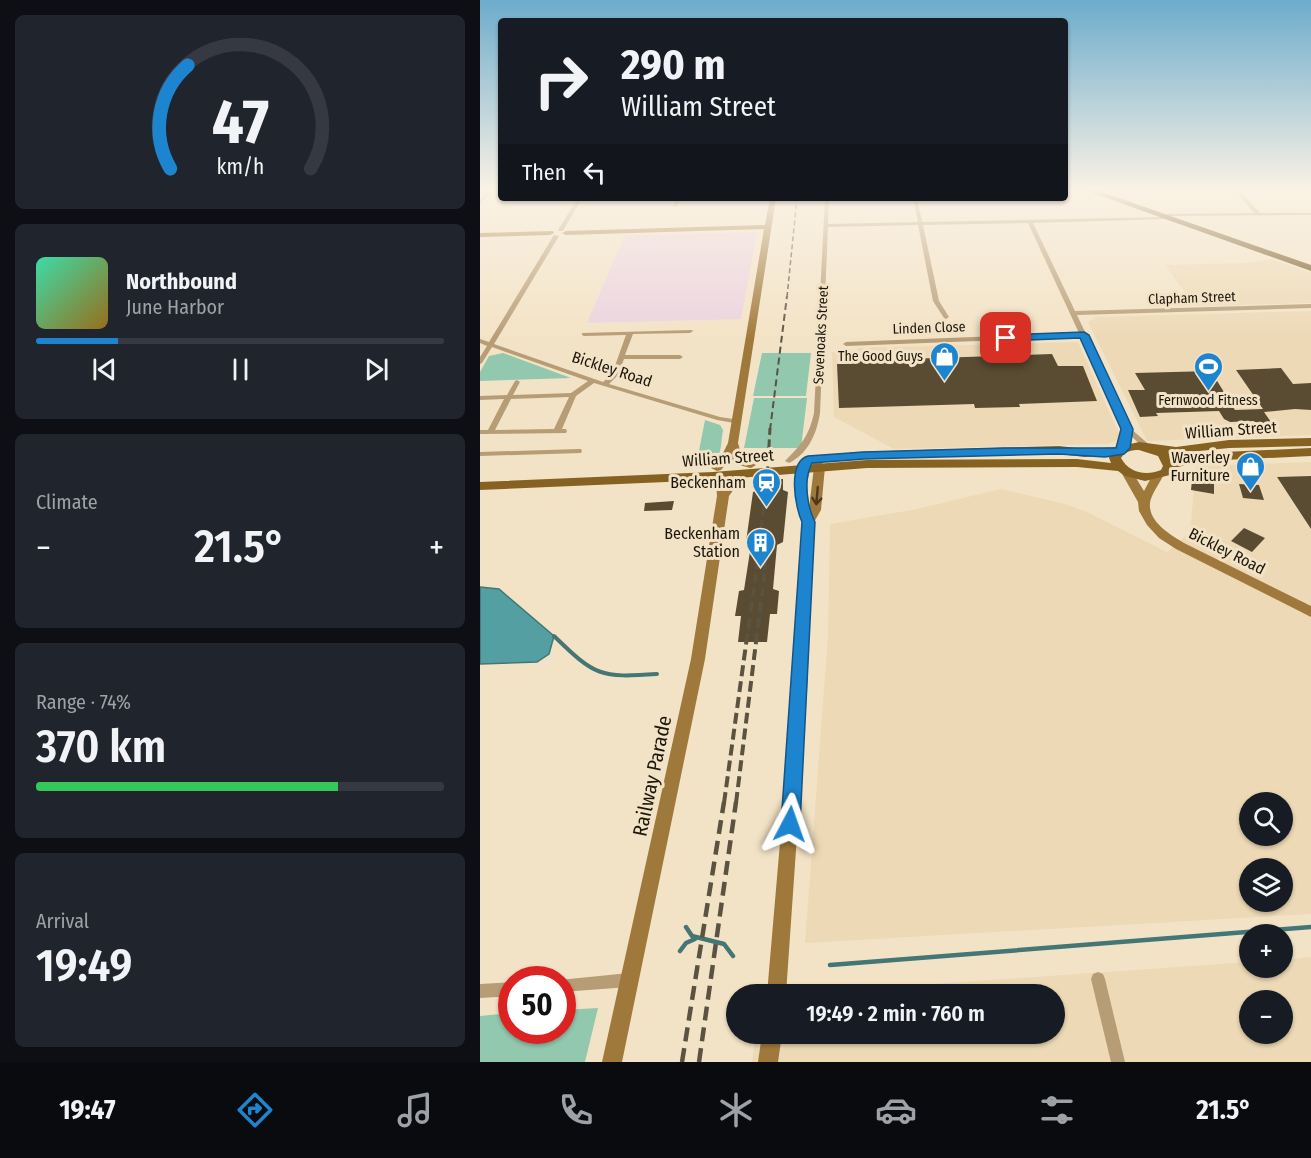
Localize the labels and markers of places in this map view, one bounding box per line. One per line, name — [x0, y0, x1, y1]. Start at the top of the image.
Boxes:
pin — [980, 312, 1031, 363]
shop icon: The Good Guys — [928, 340, 960, 382]
place label: The Good Guys — [838, 348, 923, 365]
sports icon: Fernwood Fitness — [1192, 350, 1224, 392]
place label: Fernwood Fitness — [1158, 392, 1258, 409]
place label: Waverley Furniture — [1171, 448, 1231, 485]
shop icon: Waverley Furniture — [1235, 450, 1267, 492]
station icon: Beckenham — [751, 466, 783, 508]
place label: Beckenham — [670, 473, 746, 492]
place label: Beckenham Station — [664, 524, 740, 561]
building icon: Beckenham Station — [745, 526, 777, 568]

